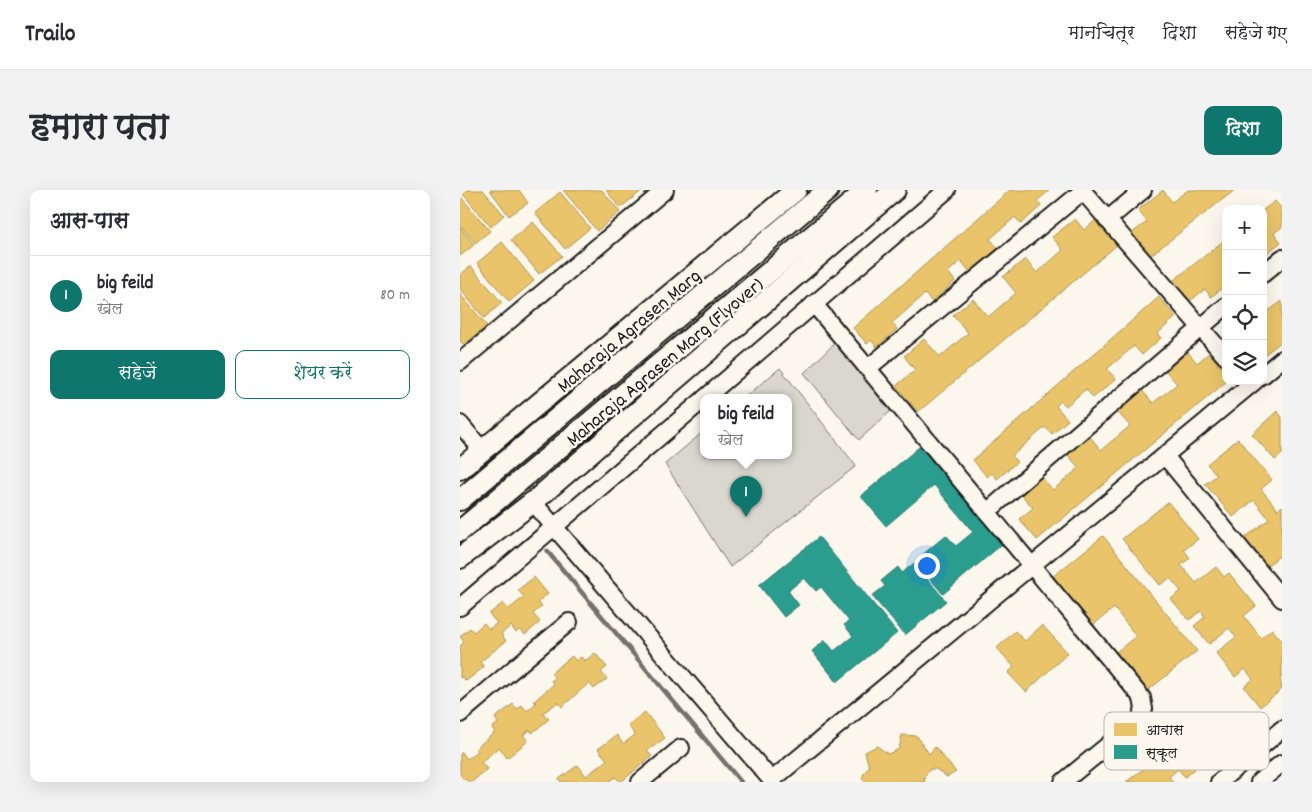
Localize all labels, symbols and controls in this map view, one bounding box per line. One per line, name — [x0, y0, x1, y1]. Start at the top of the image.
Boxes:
text: Trailo — [25, 18, 76, 52]
text: मानचित्र — [1068, 22, 1135, 47]
text: दिशा — [1163, 22, 1197, 47]
text: सहेजे गए — [1225, 22, 1287, 47]
text: हमारा पता — [30, 105, 169, 155]
button: दिशा — [1204, 106, 1282, 155]
map controls — [1222, 205, 1267, 385]
button: + — [1222, 205, 1267, 250]
text: आस-पास — [50, 208, 129, 238]
button: − — [1222, 250, 1267, 295]
street label: Maharaja Agrasen Marg — [552, 264, 708, 401]
text: big feild — [97, 271, 153, 298]
street label: Maharaja Agrasen Marg (Flyover) — [561, 272, 771, 454]
text: 1 — [64, 284, 68, 307]
text: 80 m — [380, 284, 410, 307]
button: locate — [1222, 295, 1267, 340]
text: खेल — [97, 298, 123, 321]
button: layers — [1222, 340, 1267, 385]
button: सहेजें — [50, 350, 225, 399]
button: शेयर करें — [235, 350, 410, 399]
popup — [700, 394, 792, 459]
text: big feild — [718, 402, 774, 429]
text: खेल — [718, 429, 743, 452]
pin: 1 — [730, 476, 762, 517]
your location — [914, 553, 940, 579]
legend — [1104, 712, 1269, 770]
text: आवास — [1146, 721, 1184, 741]
text: स्कूल — [1145, 744, 1178, 764]

